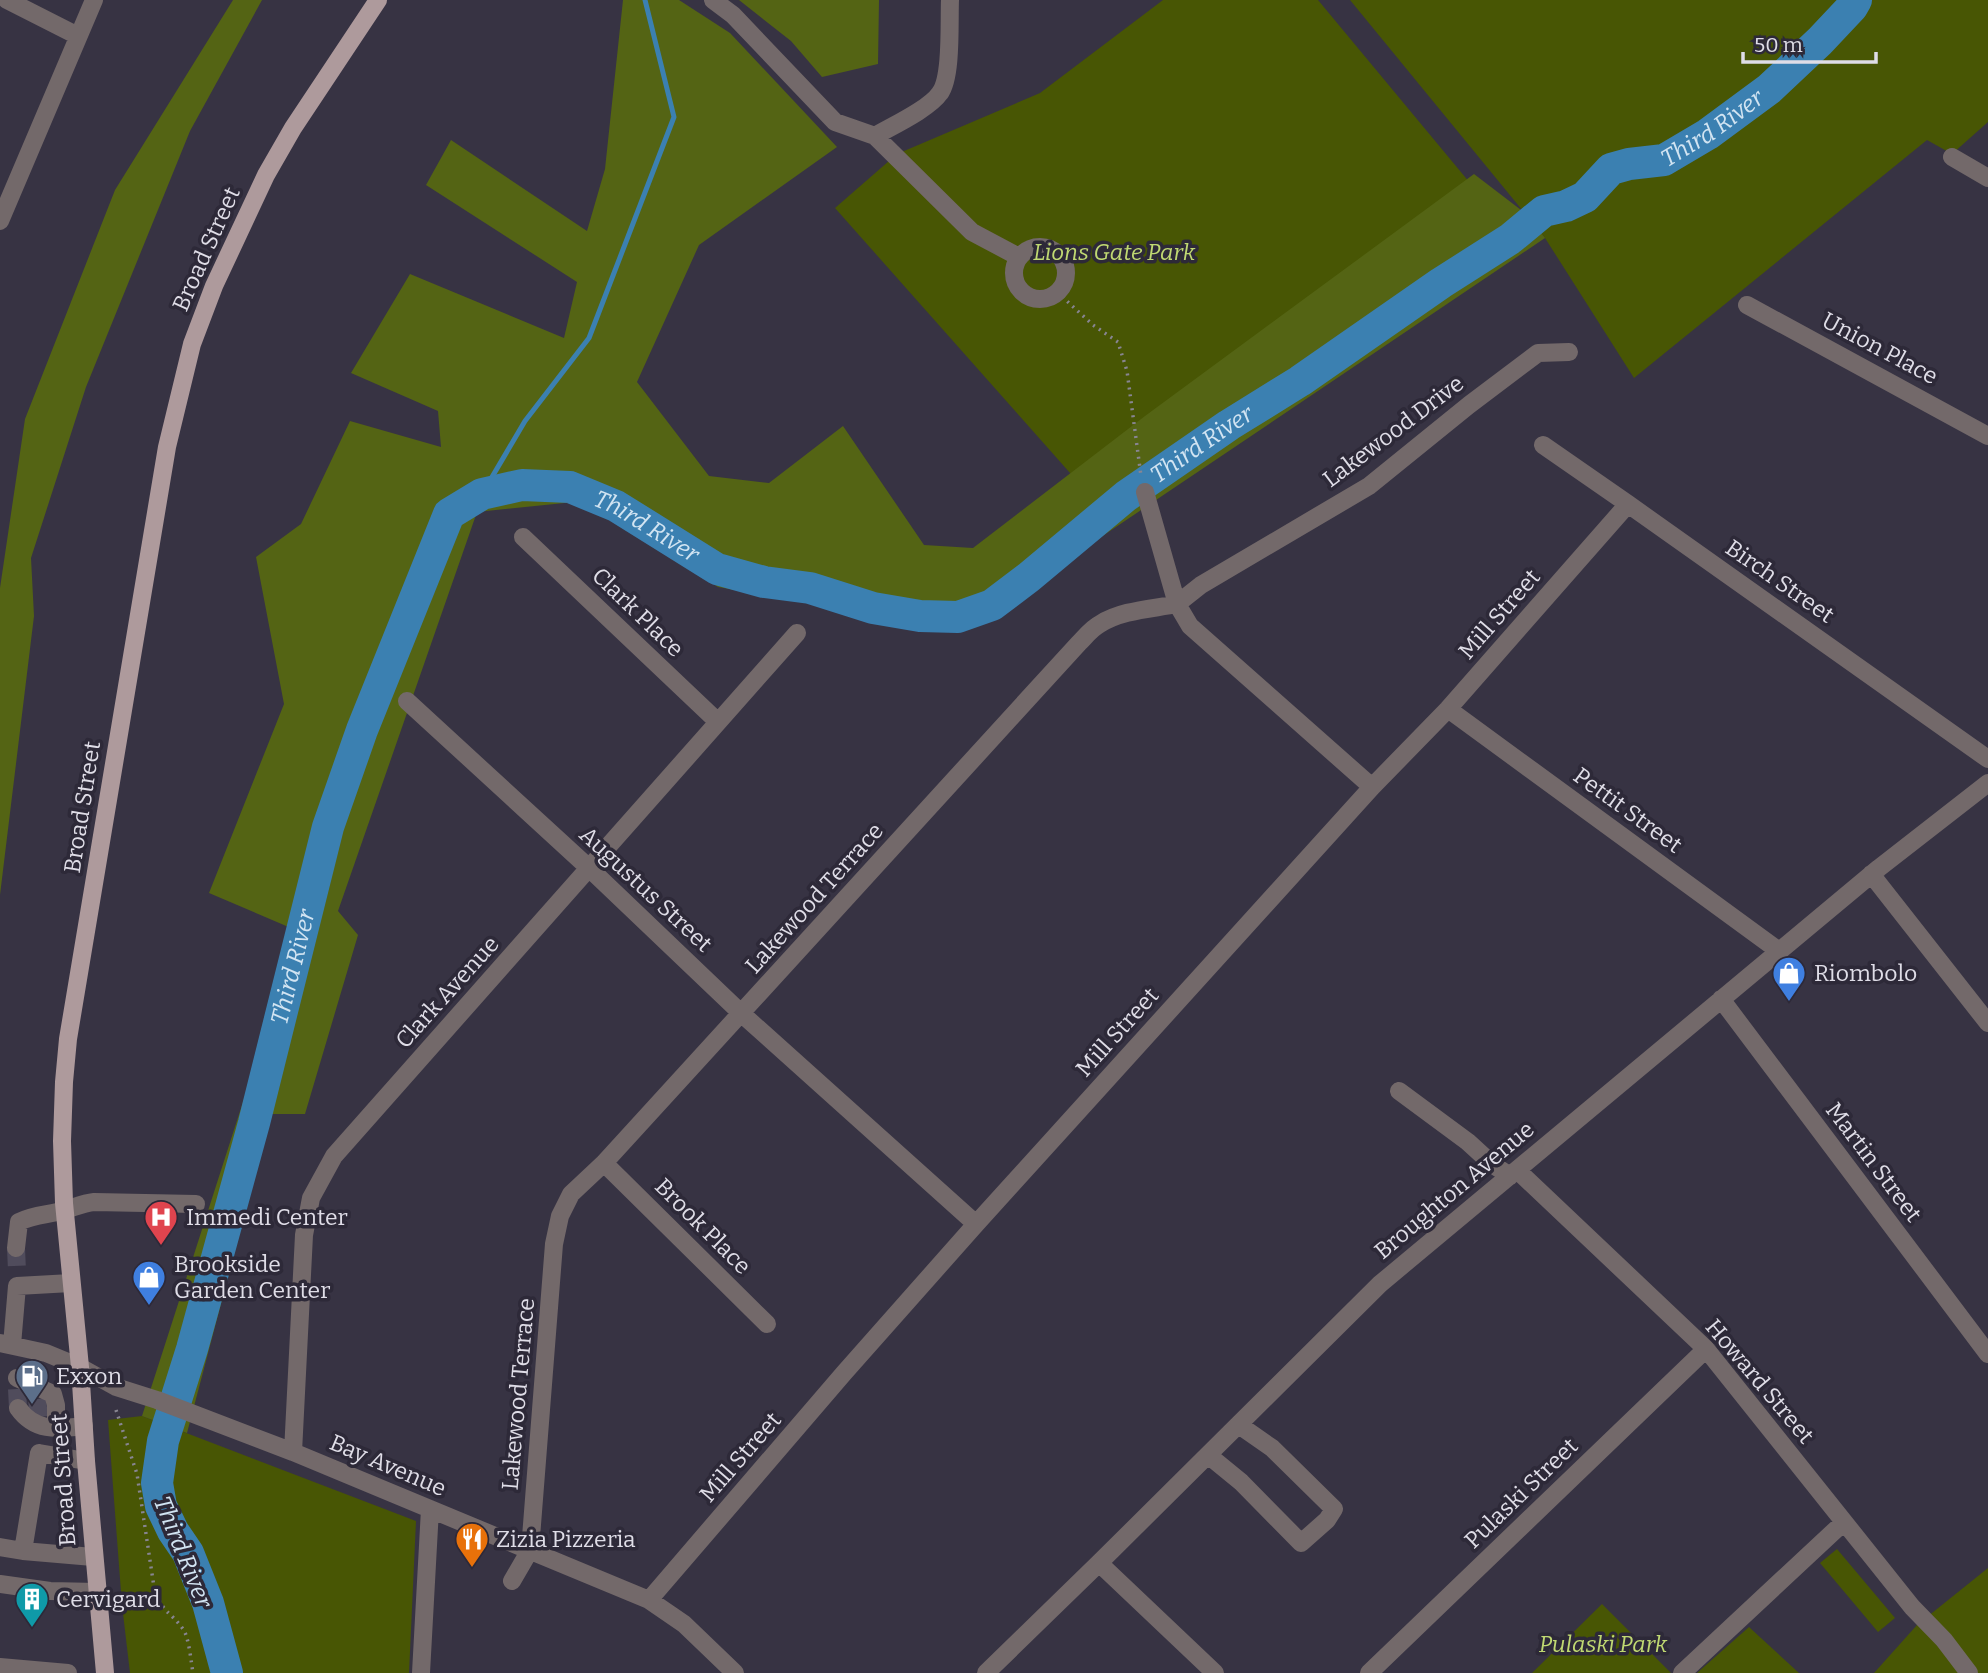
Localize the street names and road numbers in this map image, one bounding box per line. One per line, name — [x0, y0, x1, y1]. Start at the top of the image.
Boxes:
street label: Broad Street — [166, 183, 246, 315]
street label: Union Place — [1817, 306, 1943, 390]
street label: Lakewood Drive — [1317, 369, 1469, 493]
street label: Birch Street — [1720, 533, 1840, 629]
street label: Clark Place — [586, 561, 690, 663]
street label: Mill Street — [1452, 563, 1546, 665]
street label: Broad Street — [58, 739, 106, 875]
street label: Pettit Street — [1568, 761, 1688, 859]
street label: Lakewood Terrace — [739, 817, 889, 979]
street label: Augustus Street — [574, 820, 718, 958]
street label: Clark Avenue — [389, 930, 505, 1054]
street label: Mill Street — [1070, 982, 1164, 1082]
street label: Martin Street — [1820, 1097, 1928, 1227]
street label: Broughton Avenue — [1369, 1115, 1539, 1265]
street label: Brook Place — [649, 1172, 757, 1280]
street label: Lakewood Terrace — [496, 1297, 540, 1491]
street label: Howard Street — [1700, 1313, 1820, 1449]
street label: Mill Street — [693, 1406, 787, 1508]
street label: Broad Street — [44, 1413, 82, 1547]
street label: Bay Avenue — [326, 1428, 450, 1502]
street label: Pulaski Street — [1459, 1432, 1583, 1554]

